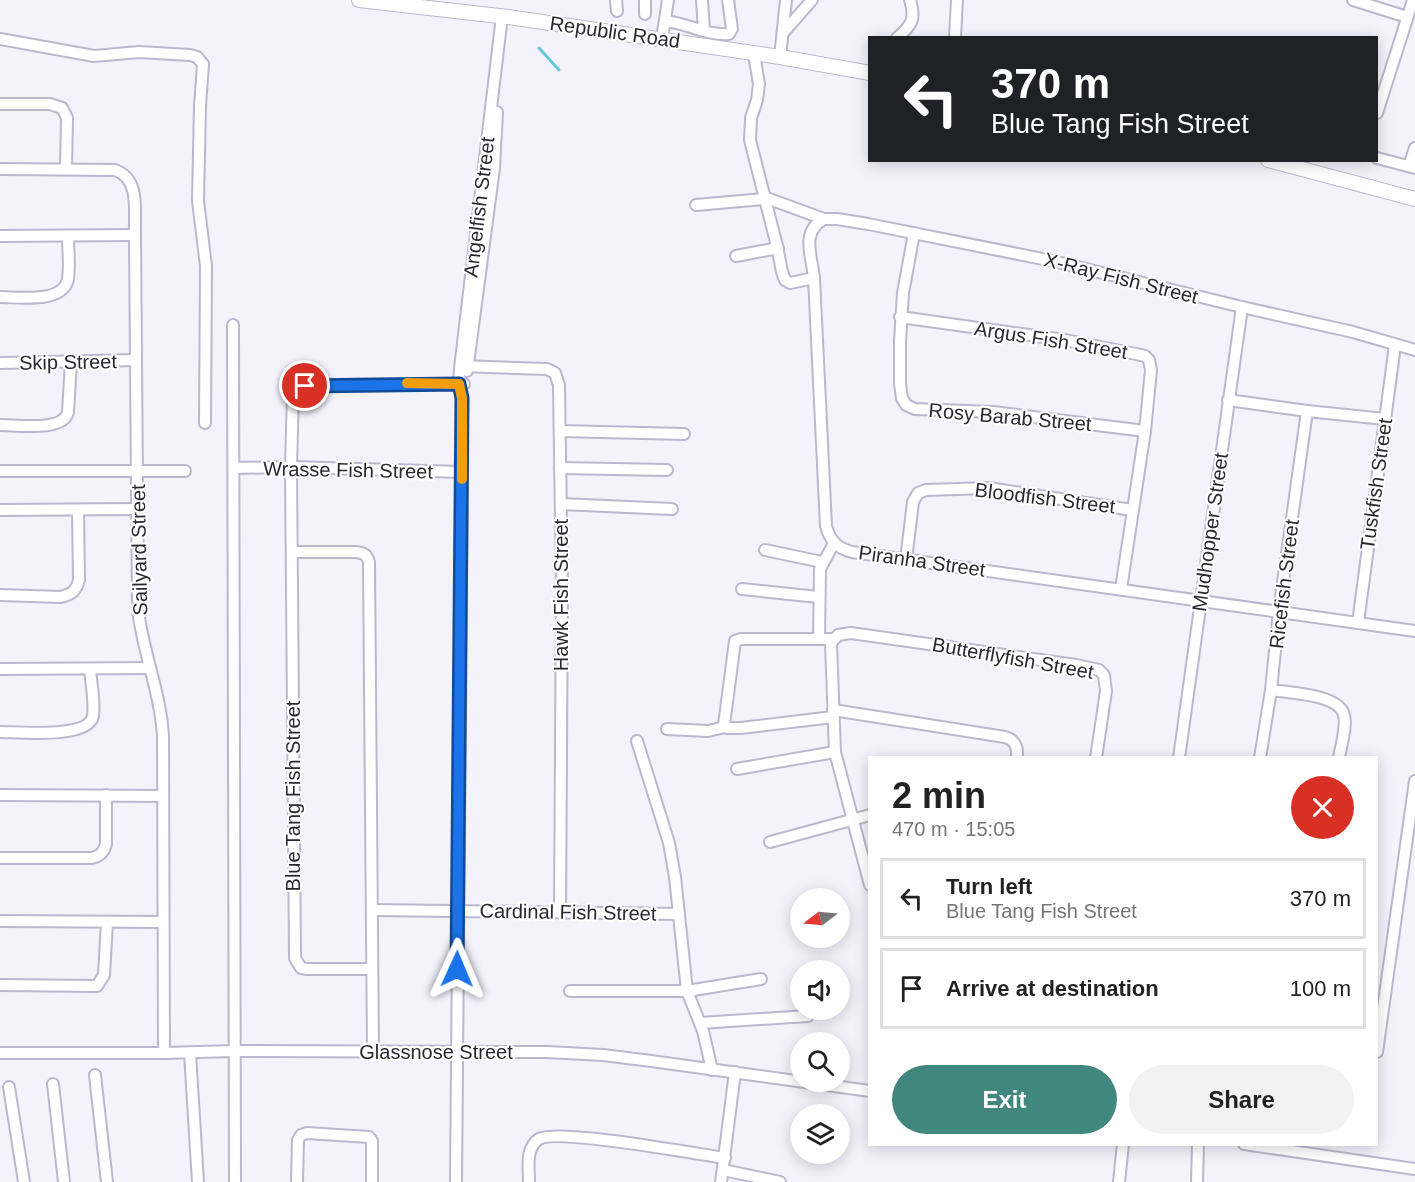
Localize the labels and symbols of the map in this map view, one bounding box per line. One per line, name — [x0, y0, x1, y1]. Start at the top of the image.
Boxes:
street label: Republic Road — [549, 12, 681, 52]
street label: Angelfish Street — [459, 135, 499, 278]
street label: X-Ray Fish Street — [1042, 248, 1201, 308]
street label: Argus Fish Street — [973, 317, 1129, 363]
street label: Skip Street — [19, 350, 118, 374]
pin — [279, 360, 330, 411]
street label: Rosy Barab Street — [928, 399, 1093, 435]
street label: Tuskfish Street — [1356, 416, 1396, 551]
street label: Mudhopper Street — [1188, 451, 1232, 613]
street label: Wrasse Fish Street — [263, 458, 433, 482]
street label: Bloodfish Street — [974, 478, 1117, 518]
street label: Sailyard Street — [127, 484, 151, 616]
street label: Hawk Fish Street — [550, 518, 572, 671]
street label: Ricefish Street — [1265, 518, 1303, 650]
street label: Piranha Street — [857, 541, 987, 581]
street label: Butterflyfish Street — [931, 633, 1096, 683]
street label: Blue Tang Fish Street — [282, 700, 304, 891]
north arrow — [790, 888, 850, 948]
street label: Cardinal Fish Street — [479, 899, 657, 925]
position arrow — [425, 937, 489, 1001]
street label: Glassnose Street — [359, 1041, 513, 1063]

